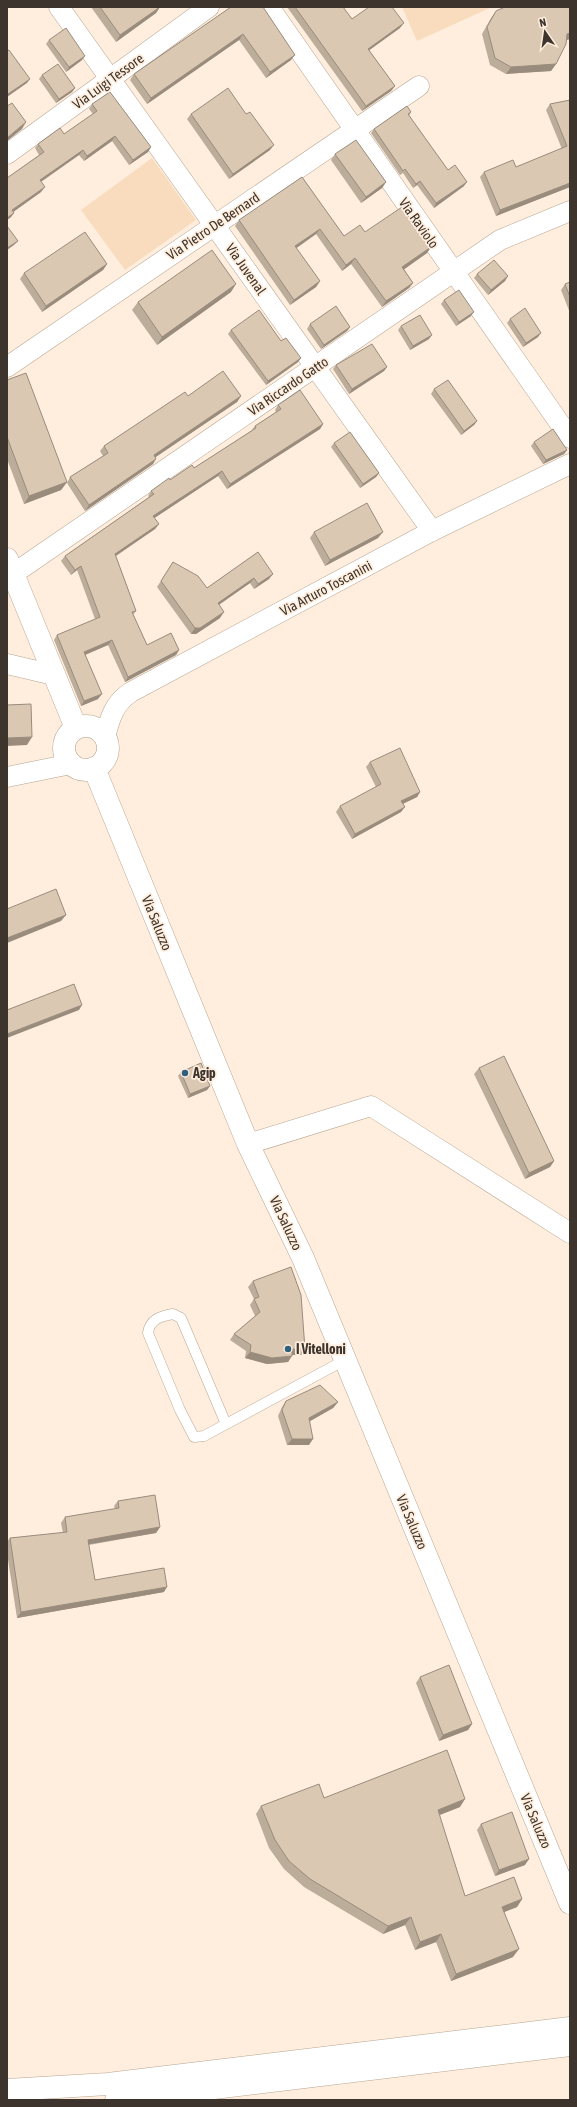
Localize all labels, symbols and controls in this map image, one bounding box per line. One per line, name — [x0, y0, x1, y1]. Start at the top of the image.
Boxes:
north arrow — [525, 12, 565, 52]
text: N — [538, 16, 547, 29]
street label: Via Luigi Tessore — [69, 50, 147, 112]
street label: Via Pietro De Bernard — [163, 189, 263, 263]
street label: Via Raviolo — [396, 195, 442, 251]
street label: Via Juvenal — [223, 240, 270, 298]
street label: Via Riccardo Gatto — [245, 353, 331, 419]
street label: Via Arturo Toscanini — [278, 557, 374, 619]
street label: Via Saluzzo — [139, 893, 175, 953]
place label: Agip — [192, 1065, 216, 1081]
marker: Agip — [180, 1068, 190, 1078]
street label: Via Saluzzo — [267, 1193, 305, 1253]
place label: I Vitelloni — [296, 1341, 346, 1357]
marker: I Vitelloni — [283, 1344, 293, 1354]
street label: Via Saluzzo — [393, 1492, 431, 1552]
street label: Via Saluzzo — [517, 1791, 555, 1851]

